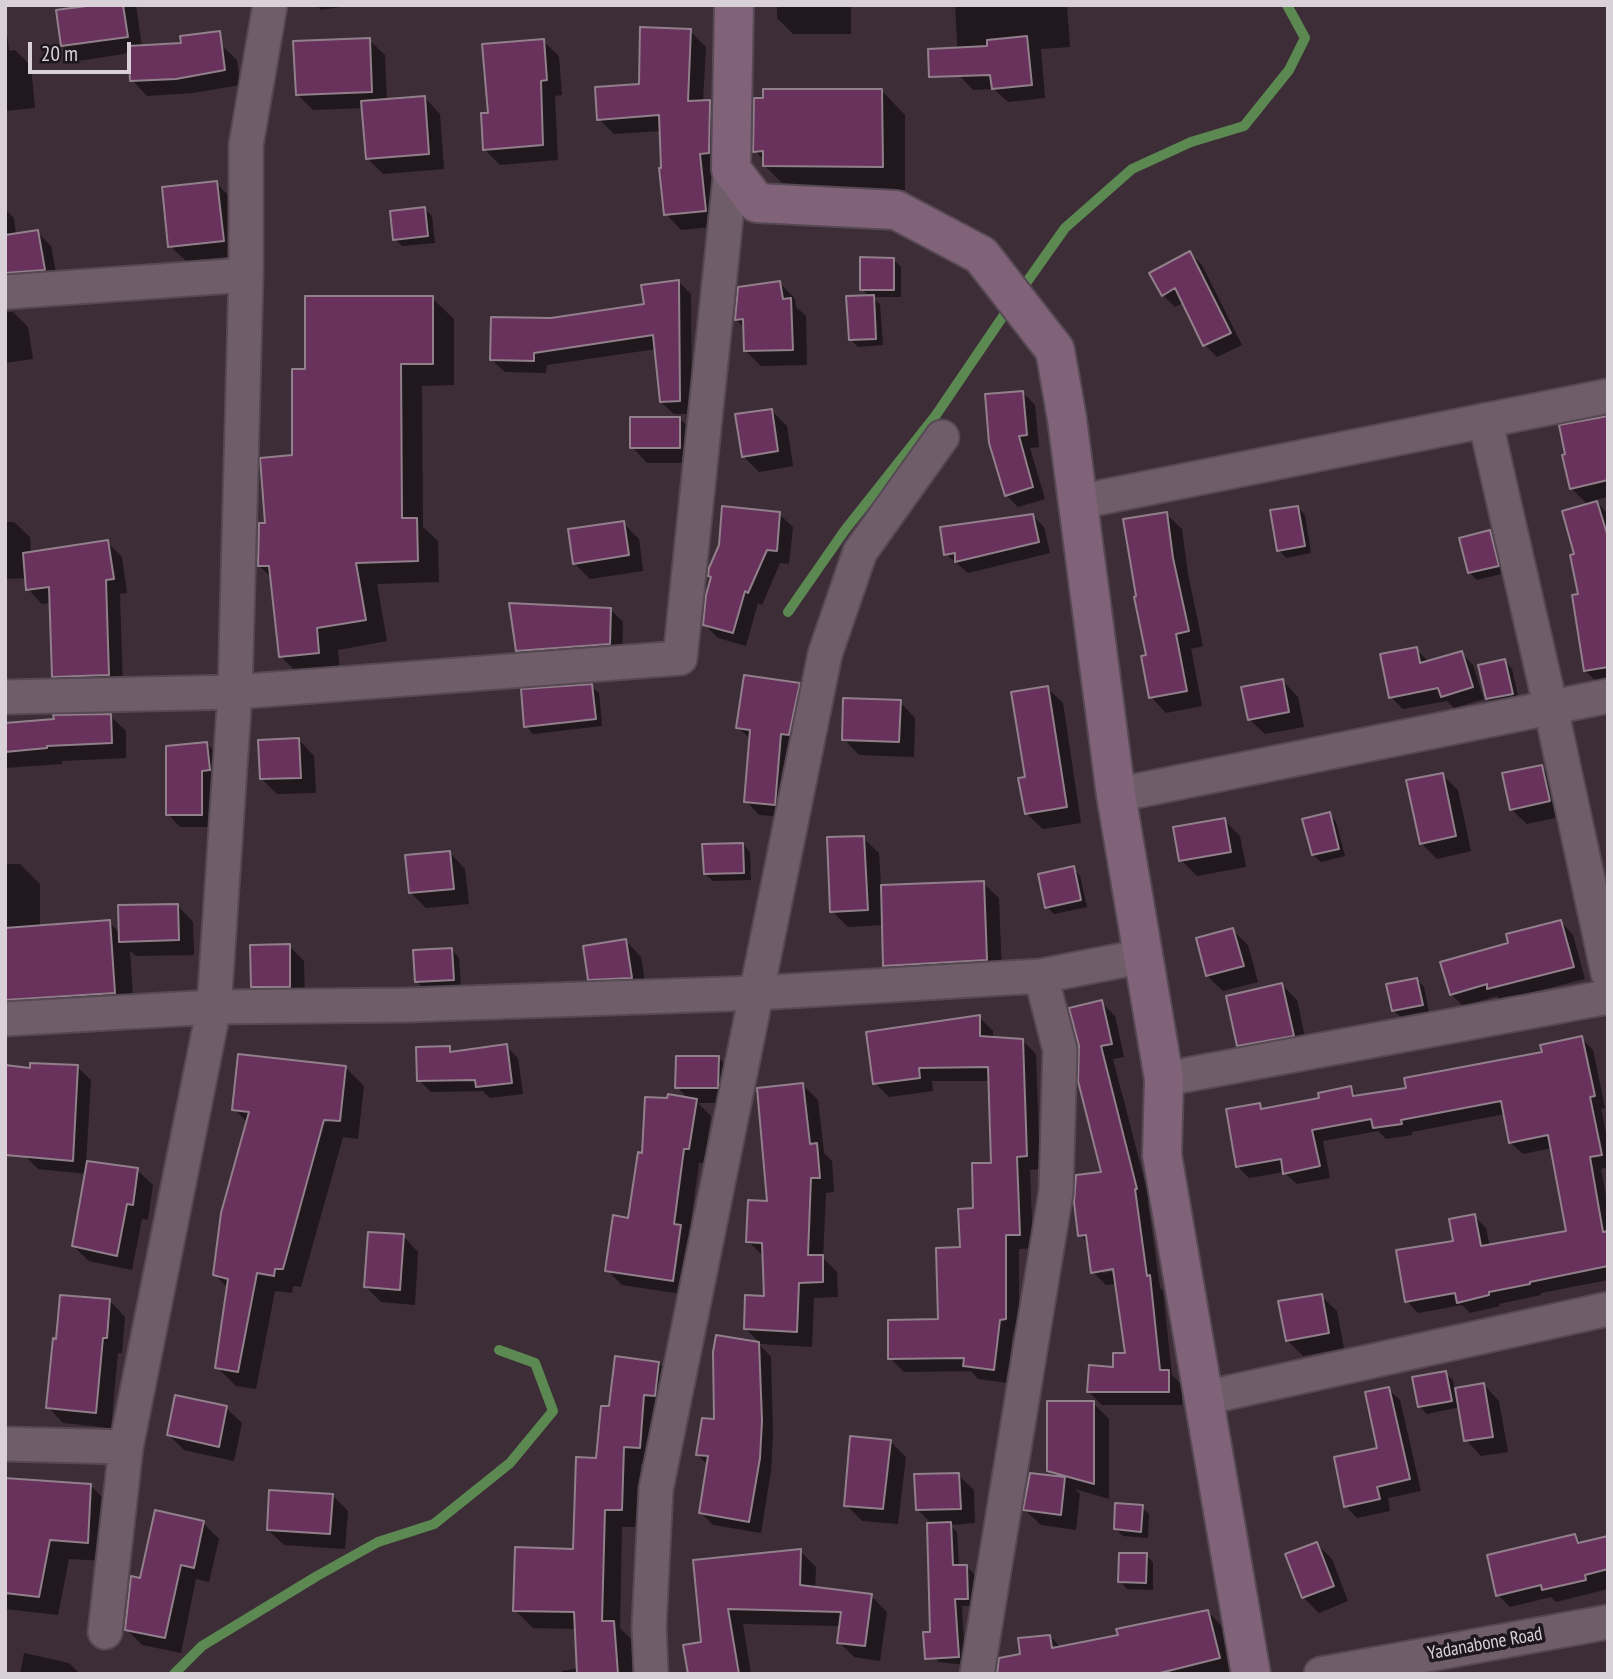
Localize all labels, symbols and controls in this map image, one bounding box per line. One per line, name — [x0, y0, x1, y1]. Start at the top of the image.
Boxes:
scale bar — [32, 28, 135, 72]
text: 20 m — [41, 40, 78, 67]
street label: Yadanabone Road — [1426, 1623, 1544, 1665]

